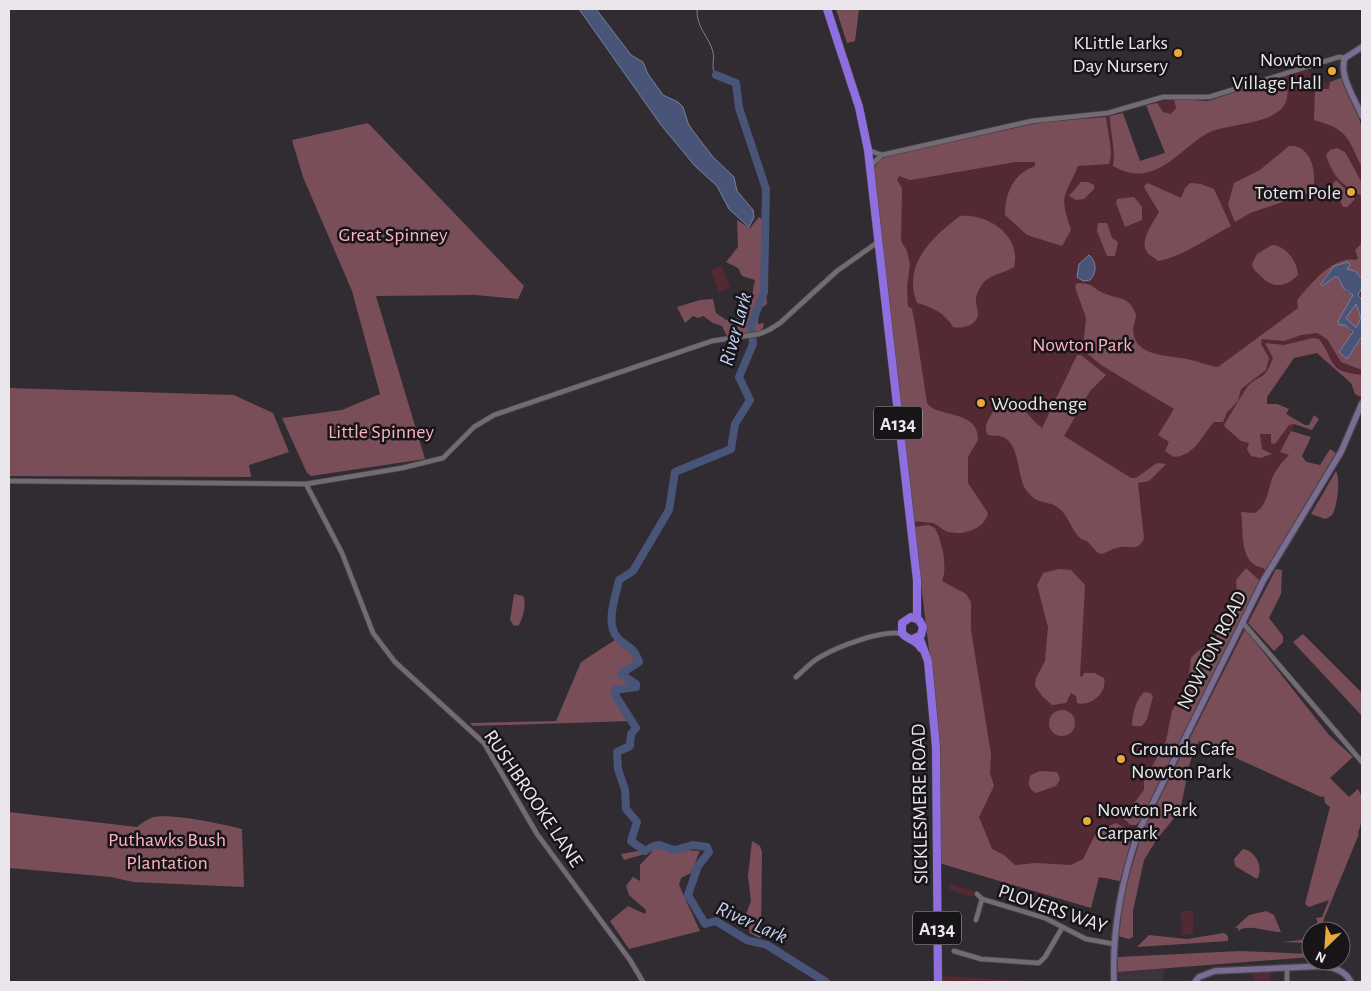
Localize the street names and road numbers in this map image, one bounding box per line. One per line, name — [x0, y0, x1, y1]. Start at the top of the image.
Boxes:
road number: A134 — [874, 406, 922, 439]
street label: NOWTON ROAD — [1173, 588, 1250, 713]
street label: SICKLESMERE ROAD — [909, 724, 931, 884]
street label: RUSHBROOKE LANE — [480, 726, 587, 871]
street label: PLOVERS WAY — [996, 881, 1110, 937]
road number: A134 — [913, 911, 961, 944]

